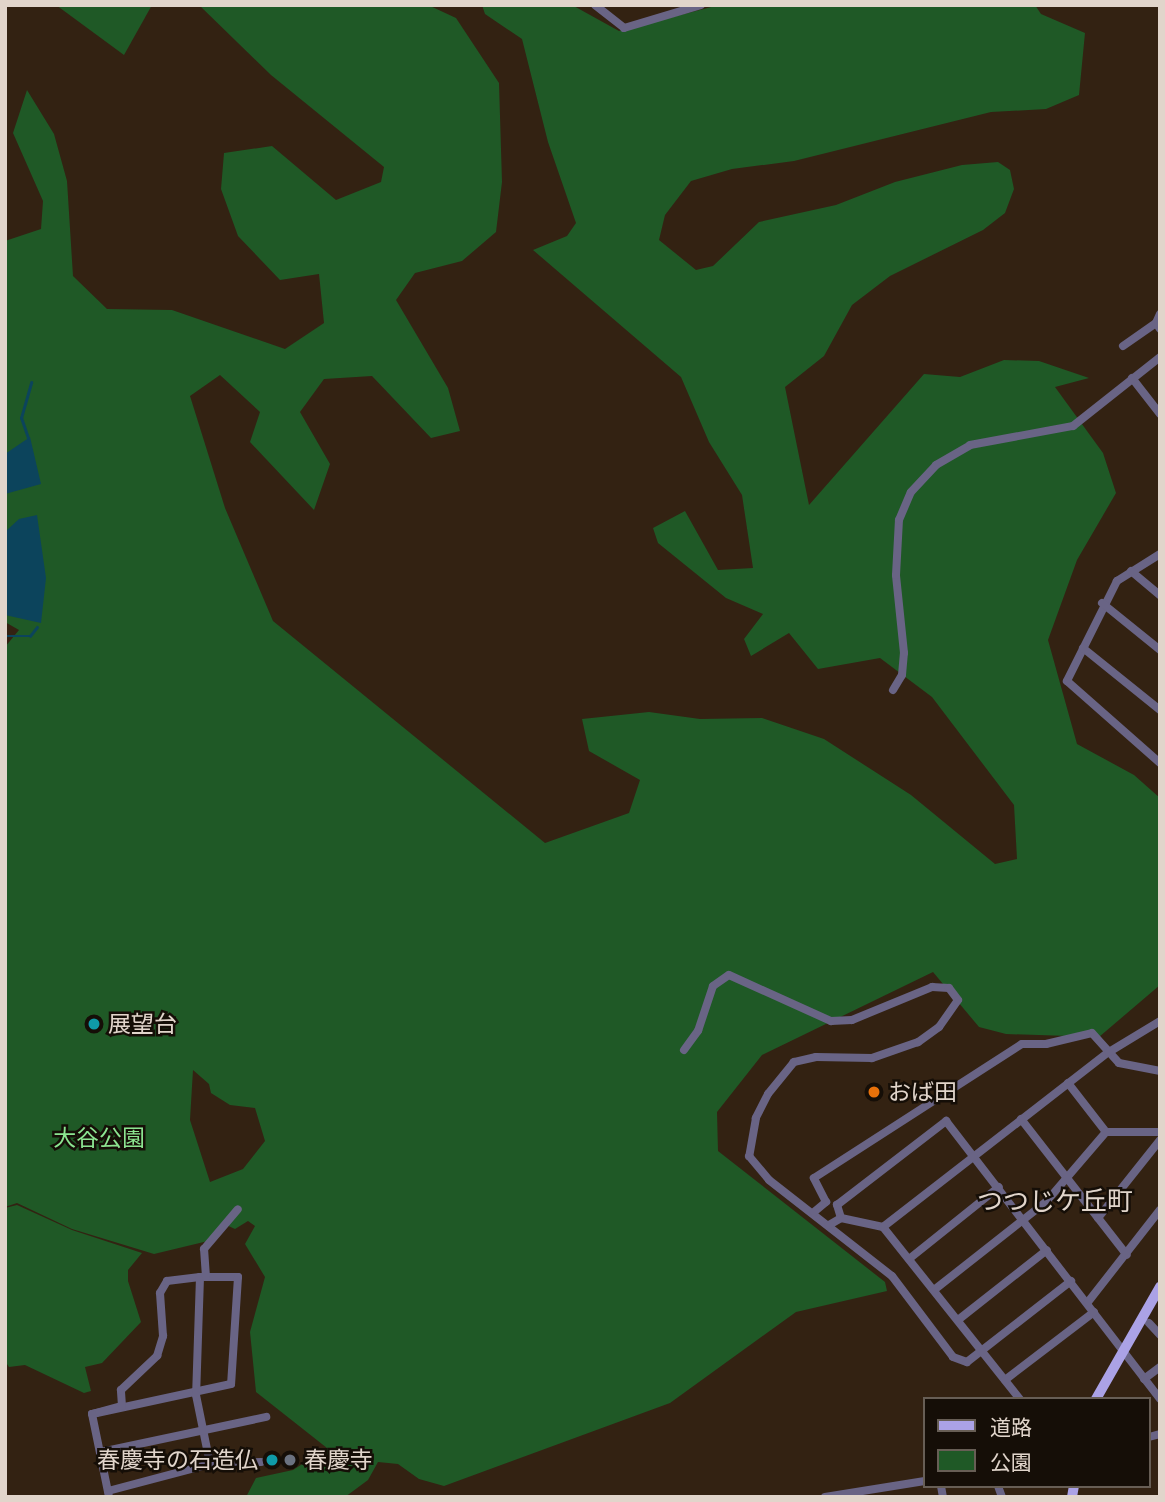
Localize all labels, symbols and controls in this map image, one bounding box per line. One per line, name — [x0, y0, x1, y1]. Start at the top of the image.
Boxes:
place label: 展望台 — [108, 1010, 177, 1038]
marker: 展望台 — [86, 1016, 102, 1032]
place label: おば田 — [888, 1078, 957, 1106]
marker: おば田 — [866, 1084, 882, 1100]
park label: 大谷公園 — [53, 1124, 145, 1152]
district label: つつじケ丘町 — [977, 1186, 1133, 1218]
legend — [923, 1397, 1151, 1488]
text: 道路 — [990, 1414, 1032, 1441]
place label: 春慶寺の石造仏 — [97, 1446, 258, 1474]
place label: 春慶寺 — [304, 1446, 373, 1474]
text: 公園 — [990, 1449, 1032, 1476]
marker: 春慶寺の石造仏 — [264, 1452, 280, 1468]
marker: 春慶寺 — [282, 1452, 298, 1468]

